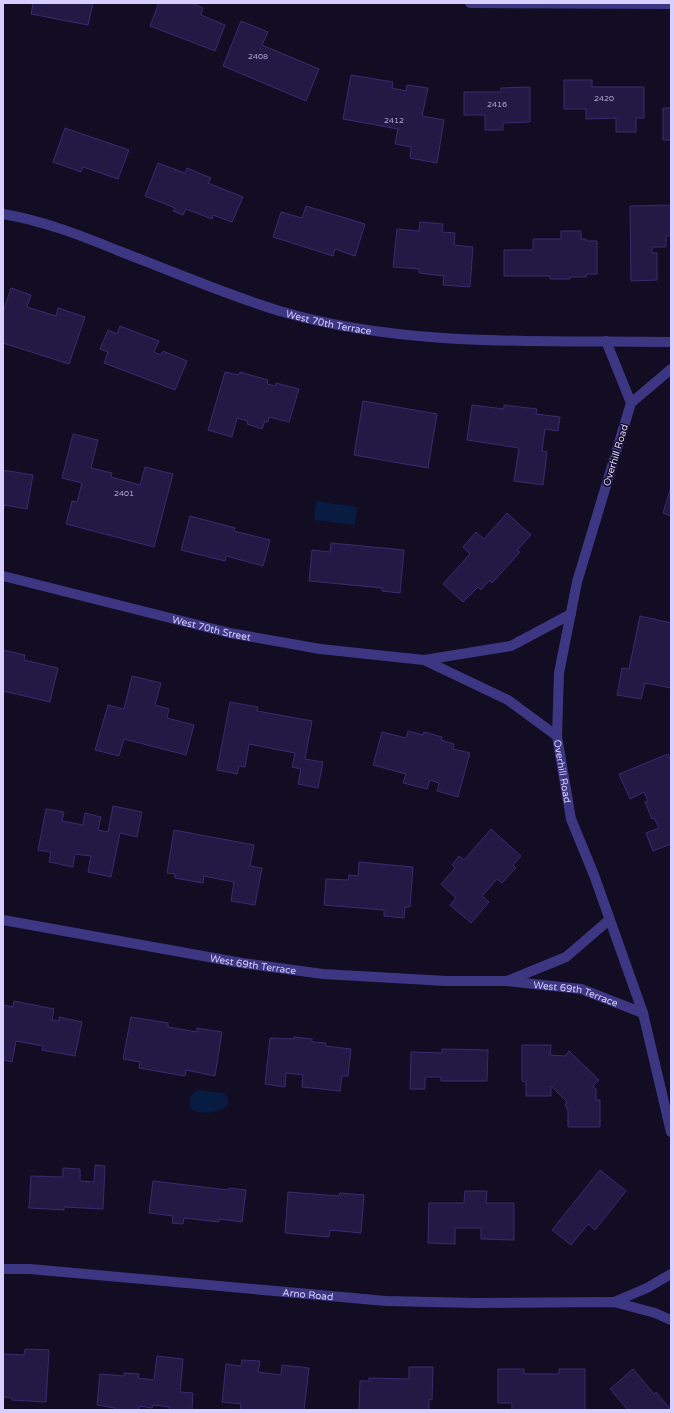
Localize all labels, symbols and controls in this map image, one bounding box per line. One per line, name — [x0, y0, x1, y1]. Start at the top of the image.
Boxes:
house number: 2408 — [248, 52, 268, 61]
house number: 2420 — [594, 94, 614, 103]
house number: 2416 — [487, 100, 507, 109]
house number: 2412 — [384, 116, 404, 125]
street label: West 70th Terrace — [284, 308, 373, 338]
street label: Overhill Road — [601, 423, 631, 488]
house number: 2401 — [114, 489, 134, 498]
street label: West 70th Street — [171, 614, 252, 644]
street label: Overhill Road — [551, 739, 573, 804]
street label: West 69th Terrace — [209, 952, 297, 977]
street label: West 69th Terrace — [533, 979, 620, 1010]
street label: Arno Road — [282, 1287, 334, 1303]

